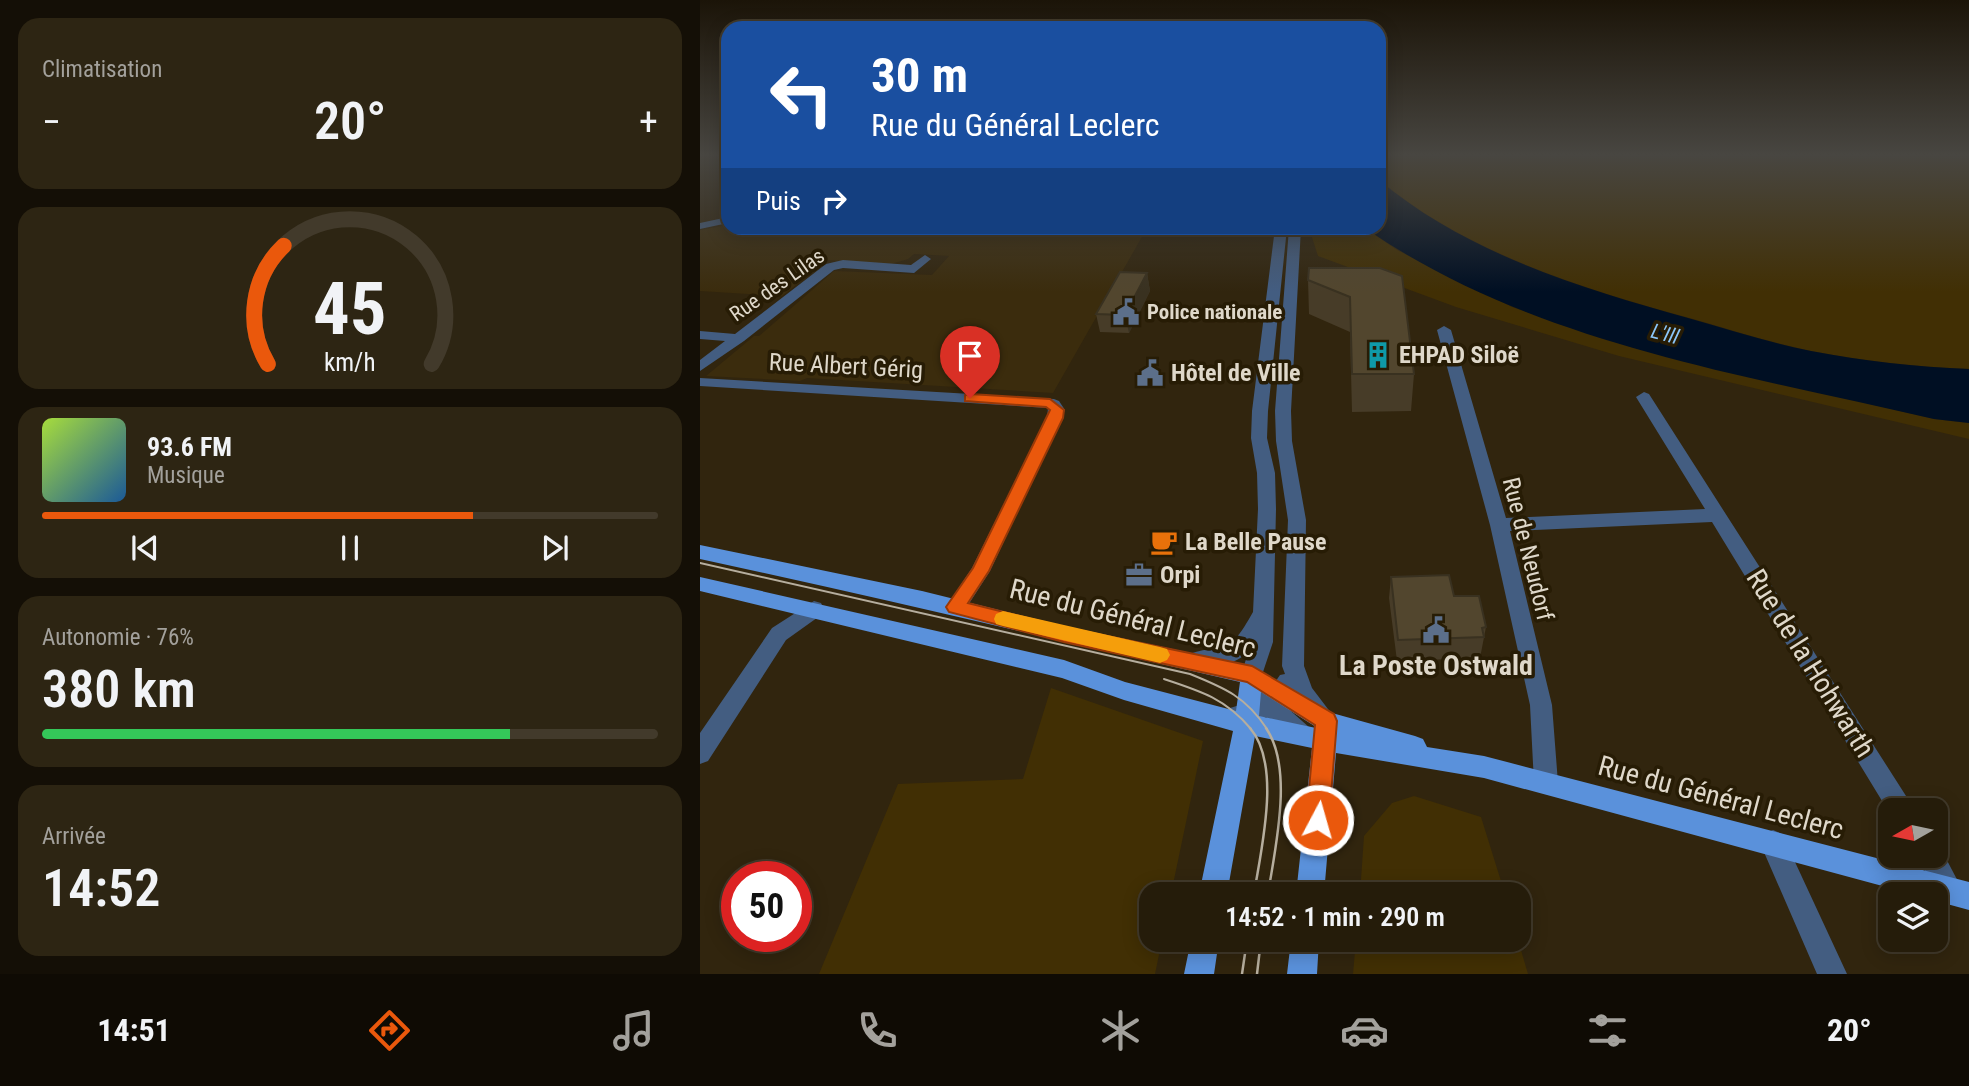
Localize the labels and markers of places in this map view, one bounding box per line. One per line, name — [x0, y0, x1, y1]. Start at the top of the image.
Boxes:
public building icon: Police nationale — [1111, 297, 1141, 327]
place label: Police nationale — [1147, 300, 1282, 324]
pin — [940, 326, 1000, 398]
building icon: EHPAD Siloë — [1363, 340, 1393, 370]
place label: EHPAD Siloë — [1399, 341, 1519, 369]
public building icon: Hôtel de Ville — [1135, 358, 1165, 388]
place label: Hôtel de Ville — [1171, 359, 1301, 387]
cafe icon: La Belle Pause — [1149, 527, 1179, 557]
place label: La Belle Pause — [1185, 528, 1326, 556]
office icon: Orpi — [1124, 560, 1154, 590]
place label: Orpi — [1160, 561, 1200, 589]
public building icon: La Poste Ostwald — [1421, 615, 1451, 645]
place label: La Poste Ostwald — [1339, 649, 1533, 682]

